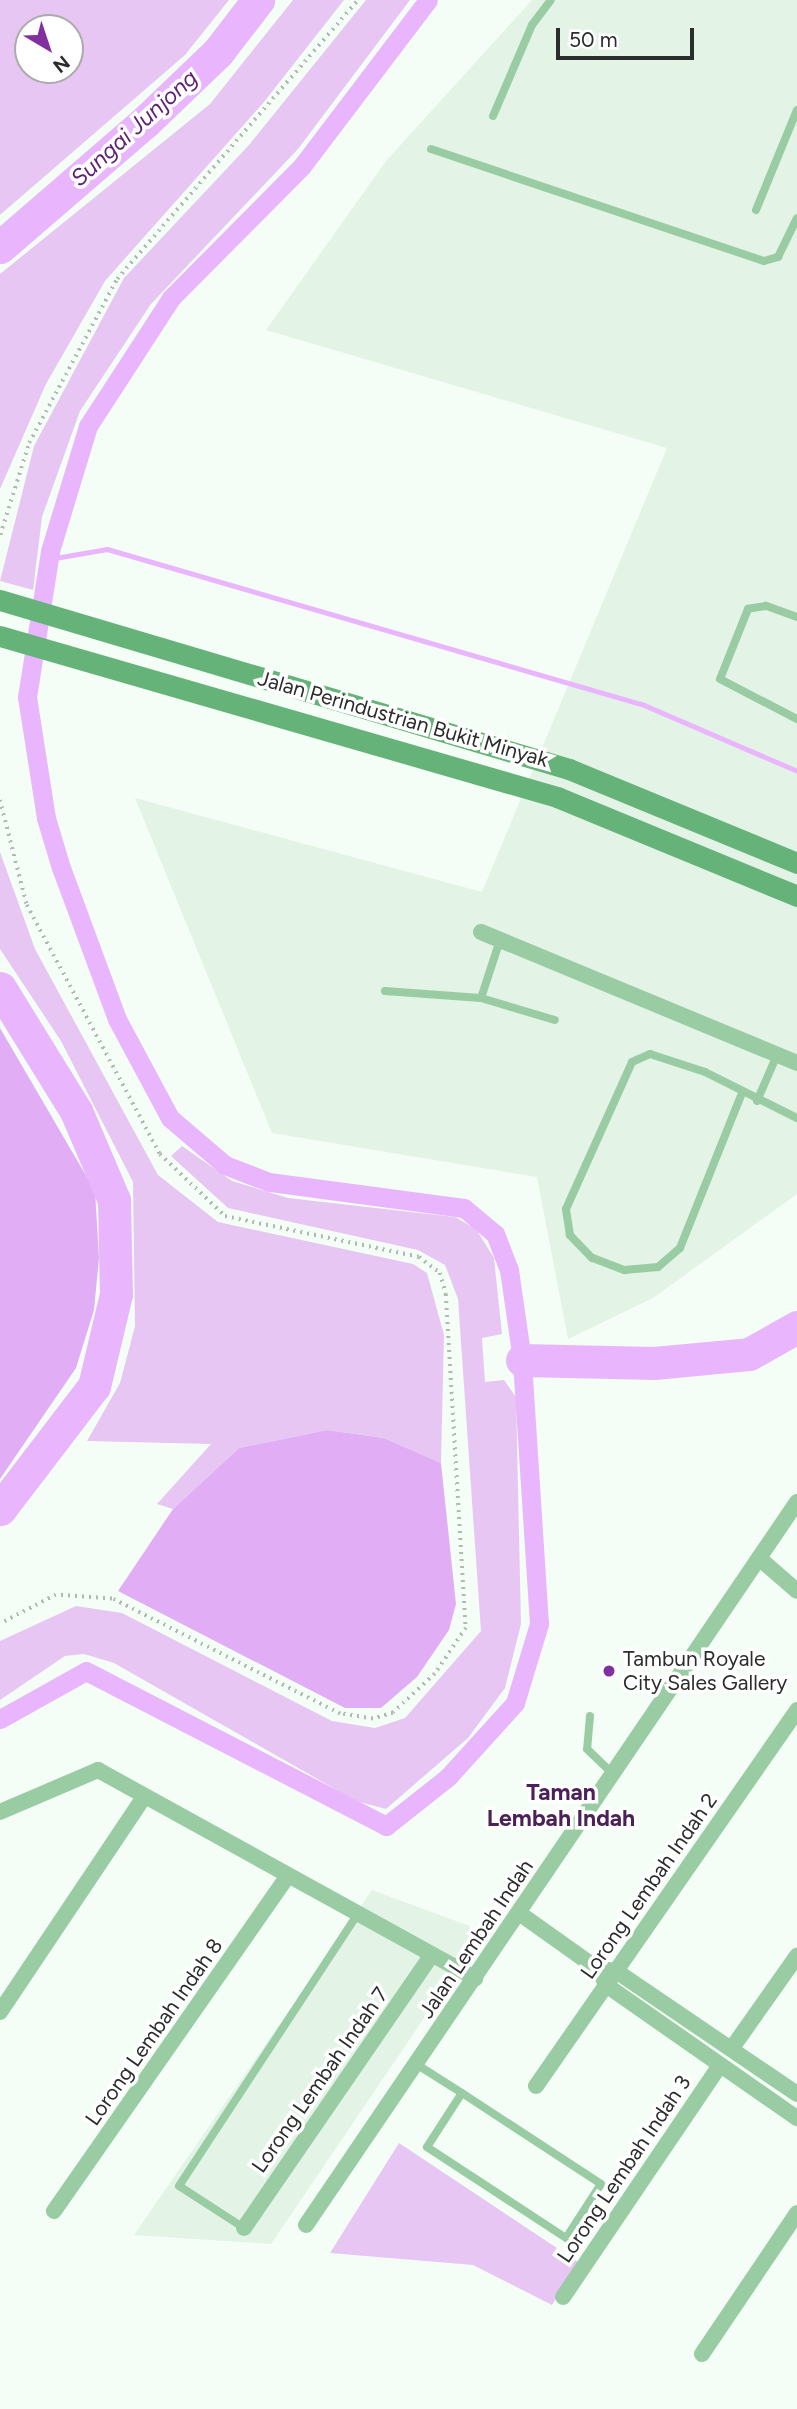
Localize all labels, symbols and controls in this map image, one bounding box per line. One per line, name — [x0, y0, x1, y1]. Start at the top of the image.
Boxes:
north arrow — [14, 14, 84, 84]
scale bar — [559, 14, 697, 58]
text: 50 m — [569, 27, 618, 52]
text: N — [48, 51, 74, 78]
water label: Sungai Junjong — [65, 64, 203, 192]
street label: Jalan Perindustrian Bukit Minyak — [255, 665, 551, 773]
place label: Tambun Royale City Sales Gallery — [623, 1646, 787, 1696]
marker: Tambun Royale City Sales Gallery — [601, 1663, 617, 1679]
district label: Taman Lembah Indah — [487, 1778, 635, 1832]
street label: Lorong Lembah Indah 2 — [575, 1788, 723, 1984]
street label: Jalan Lembah Indah — [414, 1855, 538, 2023]
street label: Lorong Lembah Indah 8 — [80, 1934, 228, 2130]
street label: Lorong Lembah Indah 7 — [246, 1983, 394, 2177]
street label: Lorong Lembah Indah 3 — [552, 2071, 696, 2267]

